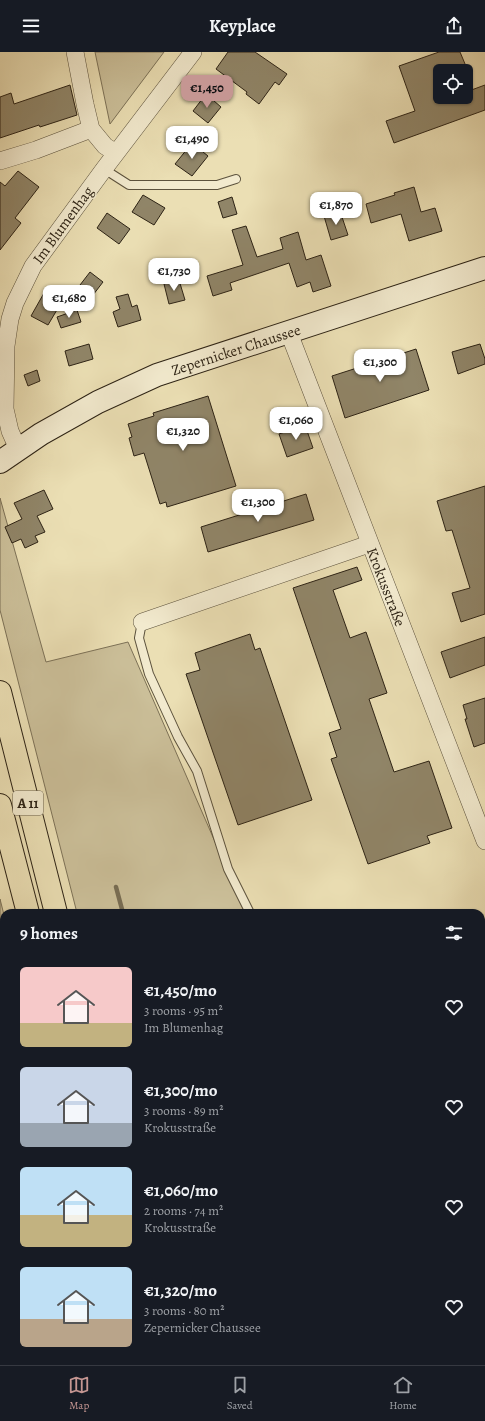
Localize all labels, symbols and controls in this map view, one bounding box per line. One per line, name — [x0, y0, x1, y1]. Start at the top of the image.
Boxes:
text: Keyplace — [209, 14, 276, 38]
icon: menu — [20, 15, 42, 37]
icon: share — [443, 15, 465, 37]
map controls — [433, 64, 473, 104]
button: locate — [433, 64, 473, 104]
pin: €1,450 — [174, 75, 240, 109]
text: €1,450 — [190, 79, 224, 96]
pin: €1,490 — [159, 126, 225, 160]
text: €1,490 — [175, 130, 209, 147]
street label: Im Blumenhag — [28, 182, 98, 268]
pin: €1,870 — [303, 192, 369, 226]
text: €1,870 — [319, 196, 353, 213]
pin: €1,730 — [141, 258, 207, 292]
text: €1,730 — [157, 262, 191, 279]
pin: €1,680 — [36, 285, 102, 319]
text: €1,680 — [52, 289, 86, 306]
street label: Zepernicker Chaussee — [169, 320, 303, 380]
pin: €1,300 — [347, 349, 413, 383]
text: €1,300 — [363, 353, 397, 370]
pin: €1,060 — [263, 407, 329, 441]
text: €1,060 — [279, 411, 313, 428]
pin: €1,320 — [150, 418, 216, 452]
text: €1,320 — [166, 422, 200, 439]
pin: €1,300 — [225, 489, 291, 523]
text: €1,300 — [241, 493, 275, 510]
street label: Krokusstraße — [362, 545, 410, 630]
road number: A 11 — [13, 791, 43, 815]
text: 9 homes — [20, 922, 78, 945]
icon: filters — [443, 922, 465, 944]
text: €1,450/mo — [144, 979, 217, 1002]
icon: home — [52, 983, 100, 1031]
icon: heart — [443, 996, 465, 1018]
text: 3 rooms · 95 m² — [144, 1002, 223, 1019]
text: Im Blumenhag — [144, 1019, 223, 1036]
text: €1,300/mo — [144, 1079, 217, 1102]
icon: home — [52, 1083, 100, 1131]
icon: heart — [443, 1096, 465, 1118]
text: 3 rooms · 89 m² — [144, 1102, 223, 1119]
text: Krokusstraße — [144, 1119, 216, 1136]
text: €1,060/mo — [144, 1179, 218, 1202]
icon: home — [52, 1183, 100, 1231]
icon: heart — [443, 1196, 465, 1218]
text: 2 rooms · 74 m² — [144, 1202, 223, 1219]
text: Krokusstraße — [144, 1219, 216, 1236]
text: €1,320/mo — [144, 1279, 217, 1302]
icon: home — [52, 1283, 100, 1331]
icon: heart — [443, 1296, 465, 1318]
text: 3 rooms · 80 m² — [144, 1302, 224, 1319]
text: Zepernicker Chaussee — [144, 1319, 261, 1336]
tab: Map — [68, 1374, 90, 1413]
tab: Saved — [227, 1374, 253, 1413]
tab: Home — [389, 1374, 417, 1413]

